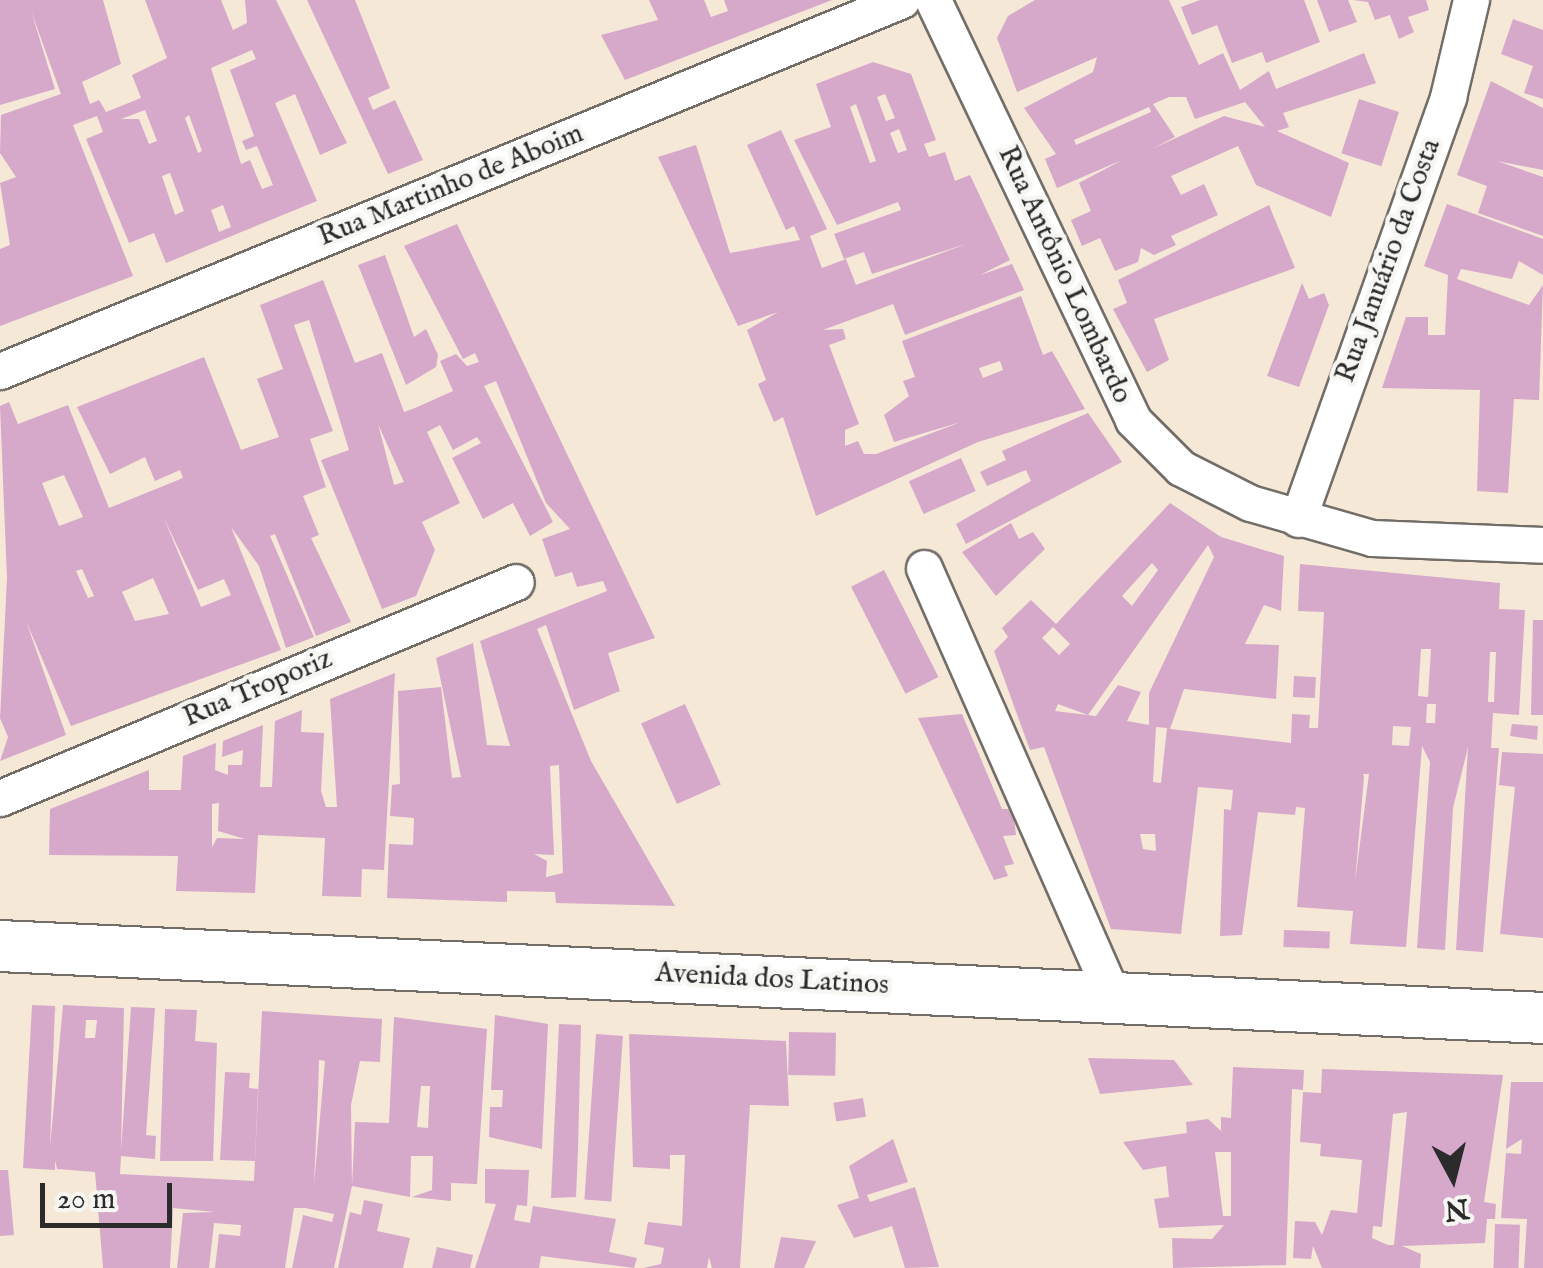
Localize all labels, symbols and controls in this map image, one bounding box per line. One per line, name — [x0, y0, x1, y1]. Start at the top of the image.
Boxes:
street label: Rua Martinho de Aboim — [314, 118, 588, 254]
street label: Rua Januário da Costa — [1329, 135, 1449, 387]
street label: Rua Antônio Lombardo — [990, 141, 1138, 409]
street label: Rua Troporiz — [179, 643, 337, 735]
street label: Avenida dos Latinos — [654, 957, 890, 1003]
north arrow — [1403, 1128, 1503, 1228]
scale bar — [45, 1163, 178, 1225]
text: 20 m — [57, 1181, 116, 1219]
text: N — [1443, 1189, 1471, 1227]

